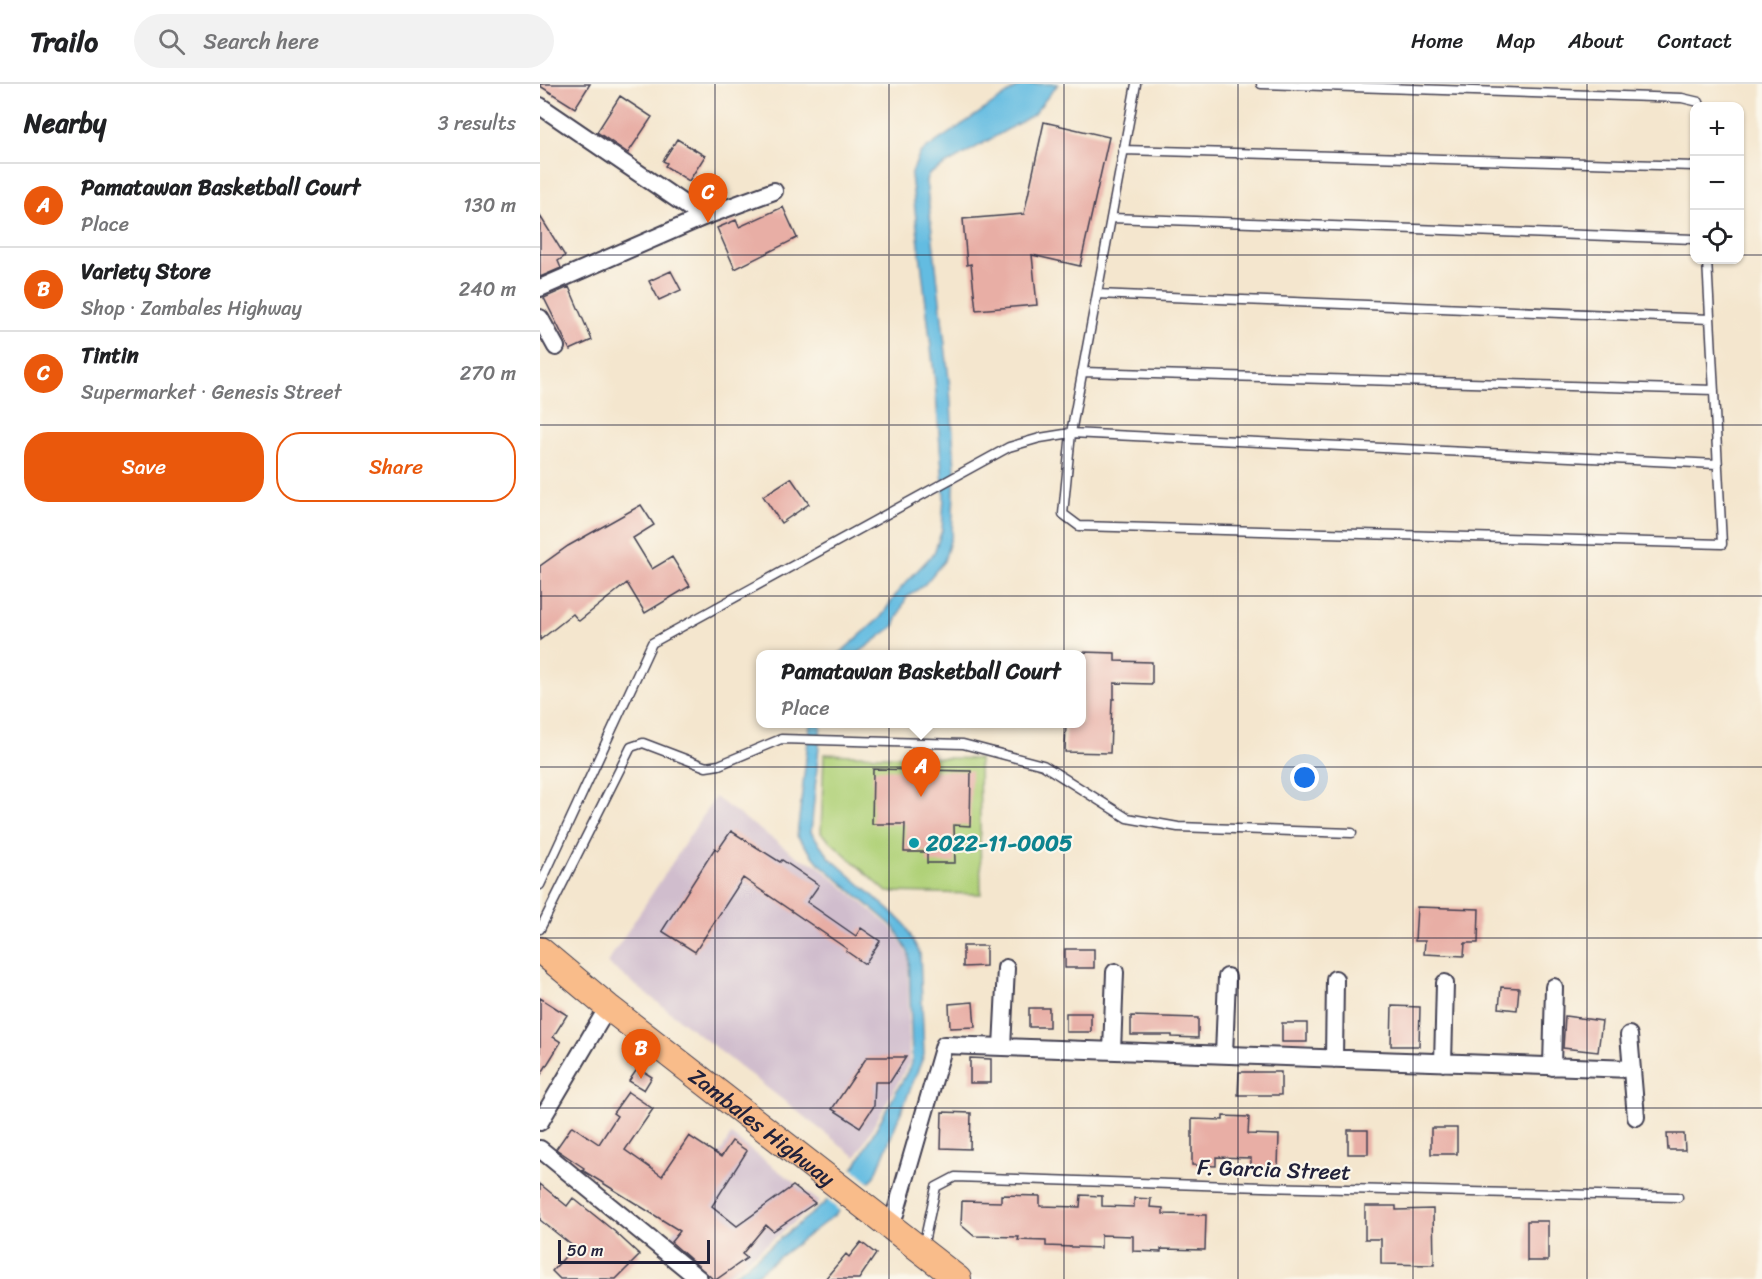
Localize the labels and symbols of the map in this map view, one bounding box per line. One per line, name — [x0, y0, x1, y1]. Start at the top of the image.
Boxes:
pin: C — [688, 174, 728, 223]
pin: A — [902, 748, 940, 797]
your location — [1290, 763, 1319, 792]
place label: 2022-11-0005 — [925, 824, 1073, 863]
marker: 2022-11-0005 — [907, 836, 921, 850]
pin: B — [622, 1030, 660, 1079]
street label: Zambales Highway — [680, 1057, 844, 1197]
street label: F. Garcia Street — [1197, 1147, 1352, 1192]
scale bar — [558, 1237, 710, 1264]

